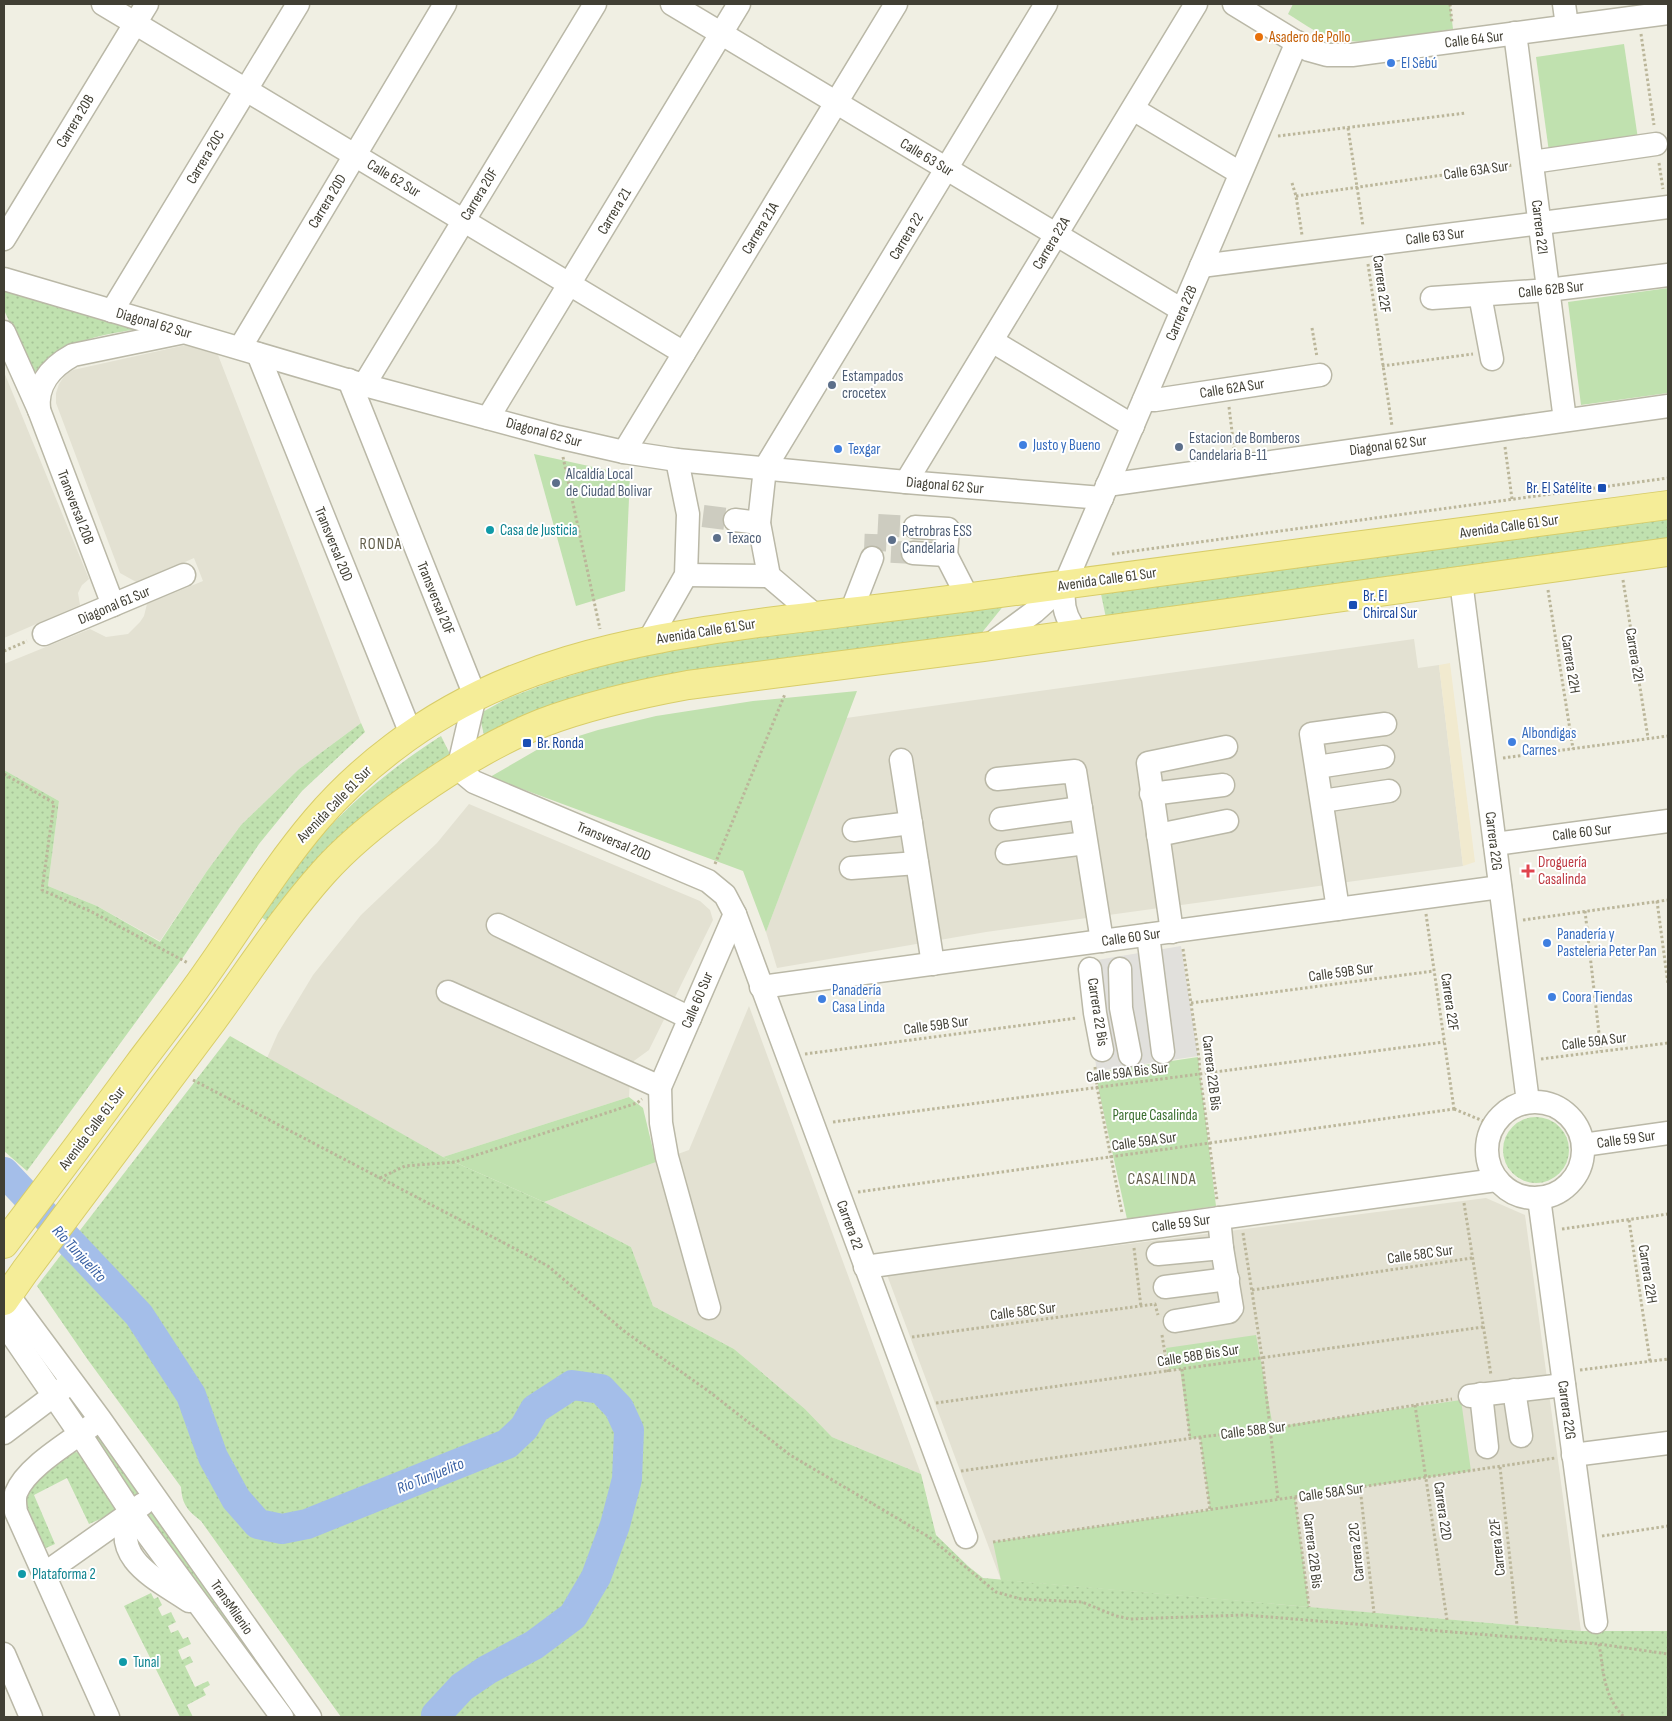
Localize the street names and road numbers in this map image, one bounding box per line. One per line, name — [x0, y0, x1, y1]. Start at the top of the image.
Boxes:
street label: Calle 64 Sur — [1443, 26, 1505, 53]
street label: Carrera 20B — [52, 91, 99, 151]
street label: Carrera 20C — [182, 127, 229, 188]
street label: Calle 63 Sur — [897, 134, 958, 181]
street label: Calle 62 Sur — [364, 155, 425, 202]
street label: Calle 63A Sur — [1442, 156, 1510, 184]
street label: Carrera 20F — [456, 164, 503, 224]
street label: Carrera 20D — [304, 171, 351, 232]
street label: Carrera 21 — [593, 184, 636, 238]
street label: Carrera 21A — [737, 198, 784, 258]
street label: Carrera 22I — [1527, 199, 1552, 255]
street label: Carrera 22 — [885, 209, 928, 263]
street label: Carrera 22A — [1028, 213, 1075, 273]
street label: Calle 63 Sur — [1405, 223, 1466, 250]
street label: Carrera 22F — [1368, 254, 1395, 314]
street label: Calle 62B Sur — [1517, 277, 1585, 302]
street label: Carrera 22B — [1161, 282, 1202, 344]
street label: Diagonal 62 Sur — [114, 304, 195, 344]
street label: Calle 62A Sur — [1198, 374, 1267, 403]
street label: Diagonal 62 Sur — [504, 413, 585, 452]
street label: Diagonal 62 Sur — [1348, 431, 1429, 460]
street label: Transversal 20B — [53, 467, 99, 547]
street label: Diagonal 62 Sur — [905, 473, 985, 498]
street label: Transversal 20D — [310, 504, 357, 584]
street label: Avenida Calle 61 Sur — [1457, 510, 1560, 543]
street label: Transversal 20F — [412, 559, 459, 638]
street label: Avenida Calle 61 Sur — [1055, 563, 1158, 596]
street label: Diagonal 61 Sur — [75, 581, 154, 629]
street label: Avenida Calle 61 Sur — [654, 614, 757, 649]
street label: Carrera 22I — [1621, 627, 1648, 684]
street label: Carrera 22H — [1556, 633, 1585, 695]
street label: Avenida Calle 61 Sur — [292, 761, 376, 847]
street label: Carrera 22G — [1480, 810, 1507, 872]
street label: Transversal 20D — [574, 817, 654, 866]
street label: Calle 60 Sur — [1551, 819, 1613, 846]
street label: Calle 60 Sur — [1100, 924, 1163, 951]
street label: Calle 59B Sur — [1307, 958, 1376, 986]
street label: Calle 60 Sur — [677, 968, 718, 1031]
street label: Carrera 22F — [1436, 972, 1463, 1032]
street label: Carrera 22 Bis — [1083, 977, 1112, 1048]
street label: Calle 59B Sur — [902, 1011, 971, 1039]
street label: Calle 59A Sur — [1561, 1028, 1628, 1055]
street label: Carrera 22B Bis — [1197, 1034, 1226, 1112]
street label: Calle 59A Bis Sur — [1085, 1058, 1170, 1087]
street label: Avenida Calle 61 Sur — [54, 1082, 130, 1175]
street label: Calle 59 Sur — [1596, 1126, 1657, 1153]
street label: Calle 59A Sur — [1110, 1127, 1178, 1155]
street label: Carrera 22 — [832, 1198, 867, 1253]
street label: Calle 59 Sur — [1151, 1210, 1212, 1237]
street label: Calle 58C Sur — [1386, 1240, 1455, 1268]
street label: Carrera 22H — [1633, 1243, 1662, 1305]
street label: Calle 58C Sur — [989, 1298, 1058, 1325]
street label: Calle 58B Bis Sur — [1156, 1340, 1241, 1371]
street label: Carrera 22G — [1553, 1379, 1580, 1441]
street label: Calle 58B Sur — [1219, 1417, 1287, 1444]
street label: Calle 58A Sur — [1297, 1478, 1365, 1506]
street label: Carrera 22D — [1429, 1480, 1456, 1542]
street label: Carrera 22B Bis — [1298, 1512, 1327, 1590]
street label: Carrera 22F — [1485, 1517, 1510, 1577]
street label: Carrera 22C — [1344, 1522, 1369, 1582]
street label: TransMilenio — [206, 1576, 257, 1638]

